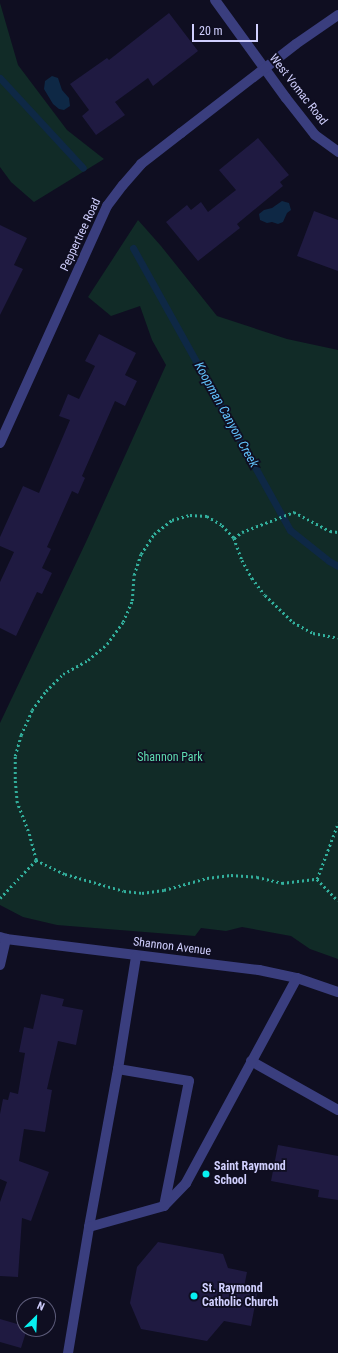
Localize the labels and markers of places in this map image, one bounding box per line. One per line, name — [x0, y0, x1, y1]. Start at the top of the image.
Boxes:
place label: Saint Raymond School — [214, 1160, 286, 1188]
marker: Saint Raymond School — [201, 1169, 211, 1179]
place label: St. Raymond Catholic Church — [202, 1282, 278, 1310]
marker: St. Raymond Catholic Church — [189, 1291, 199, 1301]

